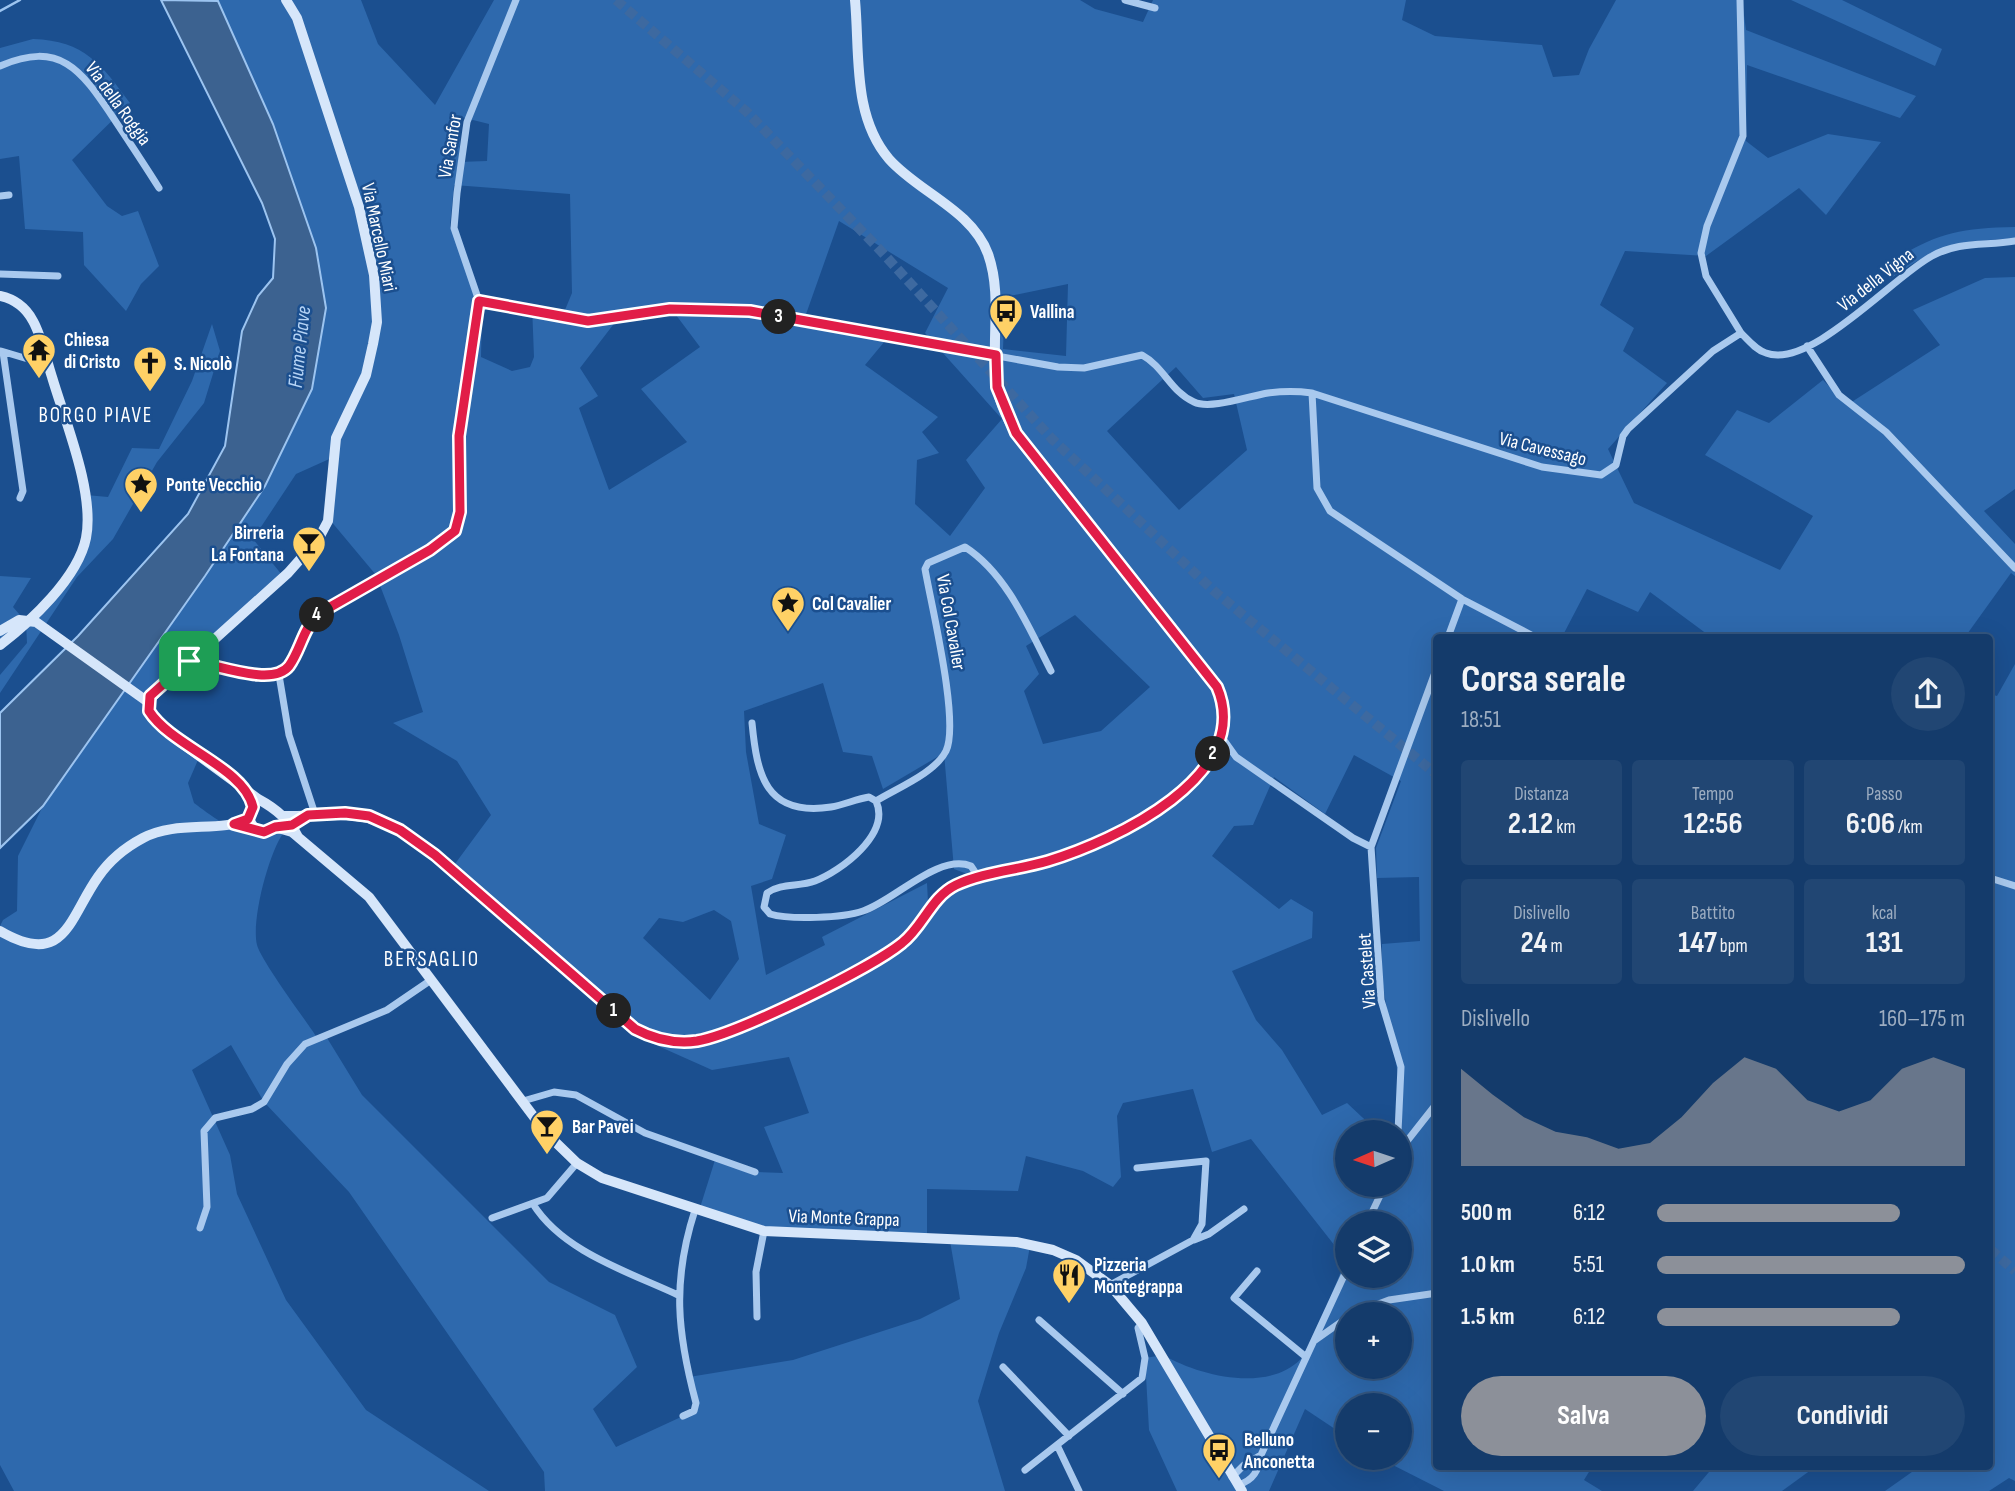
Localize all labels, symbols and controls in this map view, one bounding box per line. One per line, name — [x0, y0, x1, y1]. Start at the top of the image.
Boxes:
street label: Via della Roggia — [80, 58, 156, 150]
street label: Via Sanfor — [434, 112, 467, 180]
street label: Via Marcello Miari — [356, 181, 401, 294]
street label: Via della Vigna — [1833, 243, 1919, 317]
bus stop icon: Vallina — [987, 292, 1025, 341]
pin: 3 — [762, 300, 796, 334]
place label: Vallina — [1030, 301, 1074, 324]
water label: Fiume Piave — [283, 305, 316, 389]
text: 3 — [774, 305, 783, 328]
place label: Chiesa di Cristo — [64, 329, 120, 374]
temple icon: Chiesa di Cristo — [20, 331, 58, 380]
church icon: S. Nicolò — [131, 344, 169, 393]
place label: S. Nicolò — [174, 353, 232, 376]
district label: BORGO PIAVE — [38, 403, 154, 428]
street label: Via Cavessago — [1496, 427, 1589, 471]
place icon: Ponte Vecchio — [122, 465, 160, 514]
place label: Ponte Vecchio — [166, 474, 262, 497]
place label: Birreria La Fontana — [211, 522, 284, 567]
bar icon: Birreria La Fontana — [290, 524, 328, 573]
street label: Via Col Cavalier — [931, 573, 970, 673]
place icon: Col Cavalier — [769, 584, 807, 633]
place label: Col Cavalier — [812, 593, 891, 616]
pin: 4 — [300, 598, 334, 632]
text: 4 — [312, 603, 321, 626]
pin — [159, 631, 219, 691]
icon: arrive — [170, 642, 208, 680]
text: Corsa serale — [1461, 657, 1626, 702]
button: share — [1891, 657, 1965, 731]
text: 18:51 — [1461, 706, 1501, 734]
pin: 2 — [1196, 736, 1230, 772]
text: 2 — [1208, 742, 1217, 765]
text: Distanza — [1514, 783, 1569, 806]
text: Tempo — [1692, 783, 1734, 806]
text: Passo — [1866, 783, 1903, 806]
text: 2.12 — [1508, 806, 1553, 842]
text: 12:56 — [1683, 806, 1743, 842]
text: 6:06 — [1846, 806, 1895, 842]
text: km — [1553, 816, 1576, 839]
text: /km — [1895, 816, 1923, 839]
text: Dislivello — [1513, 902, 1570, 925]
text: Battito — [1691, 902, 1735, 925]
text: kcal — [1872, 902, 1897, 925]
text: 24 — [1521, 925, 1548, 961]
text: 147 — [1678, 925, 1717, 961]
text: 131 — [1866, 925, 1903, 961]
street label: Via Castelet — [1353, 932, 1382, 1009]
text: m — [1548, 935, 1563, 958]
text: bpm — [1717, 935, 1748, 958]
district label: BERSAGLIO — [384, 947, 480, 972]
pin: 1 — [596, 993, 632, 1028]
text: 1 — [610, 999, 617, 1022]
text: Dislivello — [1461, 1005, 1530, 1033]
text: 160–175 m — [1879, 1005, 1965, 1033]
bar icon: Bar Pavei — [528, 1107, 566, 1156]
place label: Bar Pavei — [572, 1116, 634, 1139]
north arrow — [1335, 1120, 1412, 1197]
map controls — [1335, 1120, 1412, 1470]
text: 500 m — [1461, 1199, 1512, 1227]
text: 6:12 — [1573, 1199, 1605, 1227]
street label: Via Monte Grappa — [788, 1205, 900, 1232]
button: layers — [1335, 1211, 1412, 1288]
text: 1.0 km — [1461, 1251, 1515, 1279]
text: 5:51 — [1573, 1251, 1604, 1279]
place label: Pizzeria Montegrappa — [1094, 1254, 1183, 1299]
restaurant icon: Pizzeria Montegrappa — [1050, 1256, 1088, 1305]
button: + — [1335, 1302, 1412, 1379]
text: 1.5 km — [1461, 1303, 1514, 1331]
text: 6:12 — [1573, 1303, 1605, 1331]
button: Salva — [1461, 1376, 1706, 1456]
button: Condividi — [1720, 1376, 1965, 1456]
button: − — [1335, 1393, 1412, 1470]
place label: Belluno Anconetta — [1243, 1429, 1315, 1474]
bus stop icon: Belluno Anconetta — [1200, 1431, 1238, 1480]

